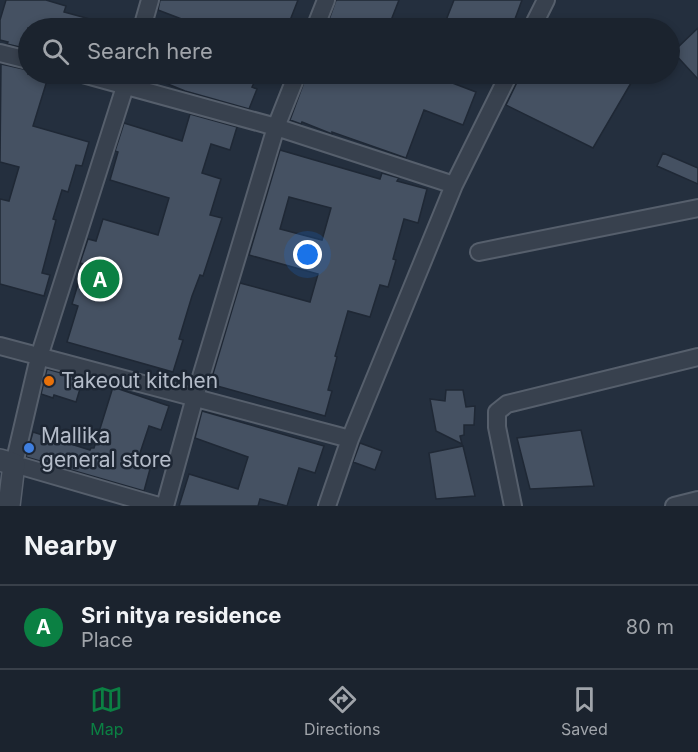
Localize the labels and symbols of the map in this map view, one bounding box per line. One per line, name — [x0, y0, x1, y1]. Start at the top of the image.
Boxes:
your location — [293, 240, 322, 269]
pin: A — [80, 256, 120, 302]
place label: Takeout kitchen — [61, 368, 218, 393]
marker: Takeout kitchen — [42, 374, 56, 388]
place label: Mallika general store — [41, 423, 172, 472]
marker: Mallika general store — [22, 441, 36, 455]

